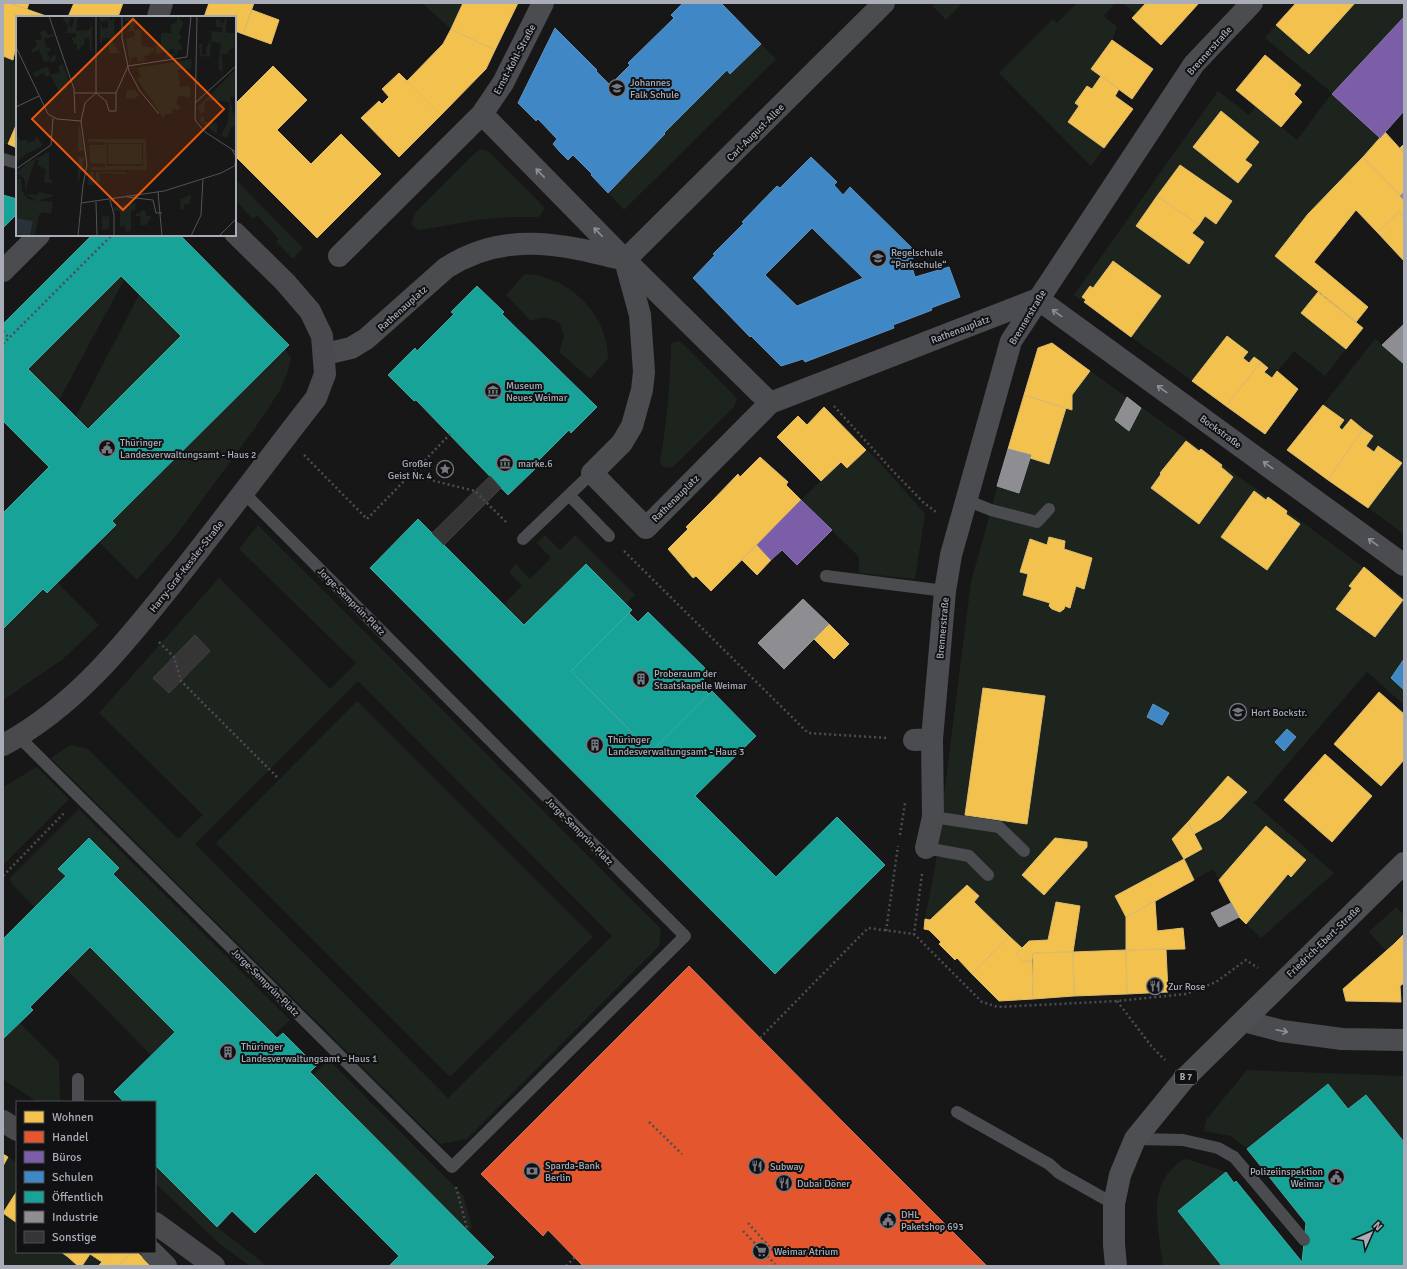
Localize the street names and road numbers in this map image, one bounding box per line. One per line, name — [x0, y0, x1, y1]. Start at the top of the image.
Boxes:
street label: Ernst-Kohl-Straße — [491, 22, 538, 97]
street label: Brennerstraße — [1185, 24, 1235, 78]
street label: Carl-August-Allee — [724, 101, 787, 164]
street label: Rathenauplatz — [376, 283, 430, 334]
street label: Brennerstraße — [1007, 288, 1049, 347]
street label: Rathenauplatz — [929, 313, 992, 347]
street label: Bockstraße — [1197, 413, 1244, 451]
street label: Rathenauplatz — [649, 472, 702, 525]
street label: Harry-Graf-Kessler-Straße — [147, 518, 226, 615]
street label: Jorge-Semprún-Platz — [315, 565, 388, 638]
street label: Brennerstraße — [934, 597, 952, 659]
street label: Jorge-Semprún-Platz — [543, 795, 616, 868]
street label: Friedrich-Ebert-Straße — [1284, 903, 1363, 980]
street label: Jorge-Semprún-Platz — [229, 946, 302, 1019]
road number: B 7 — [1175, 1070, 1197, 1084]

